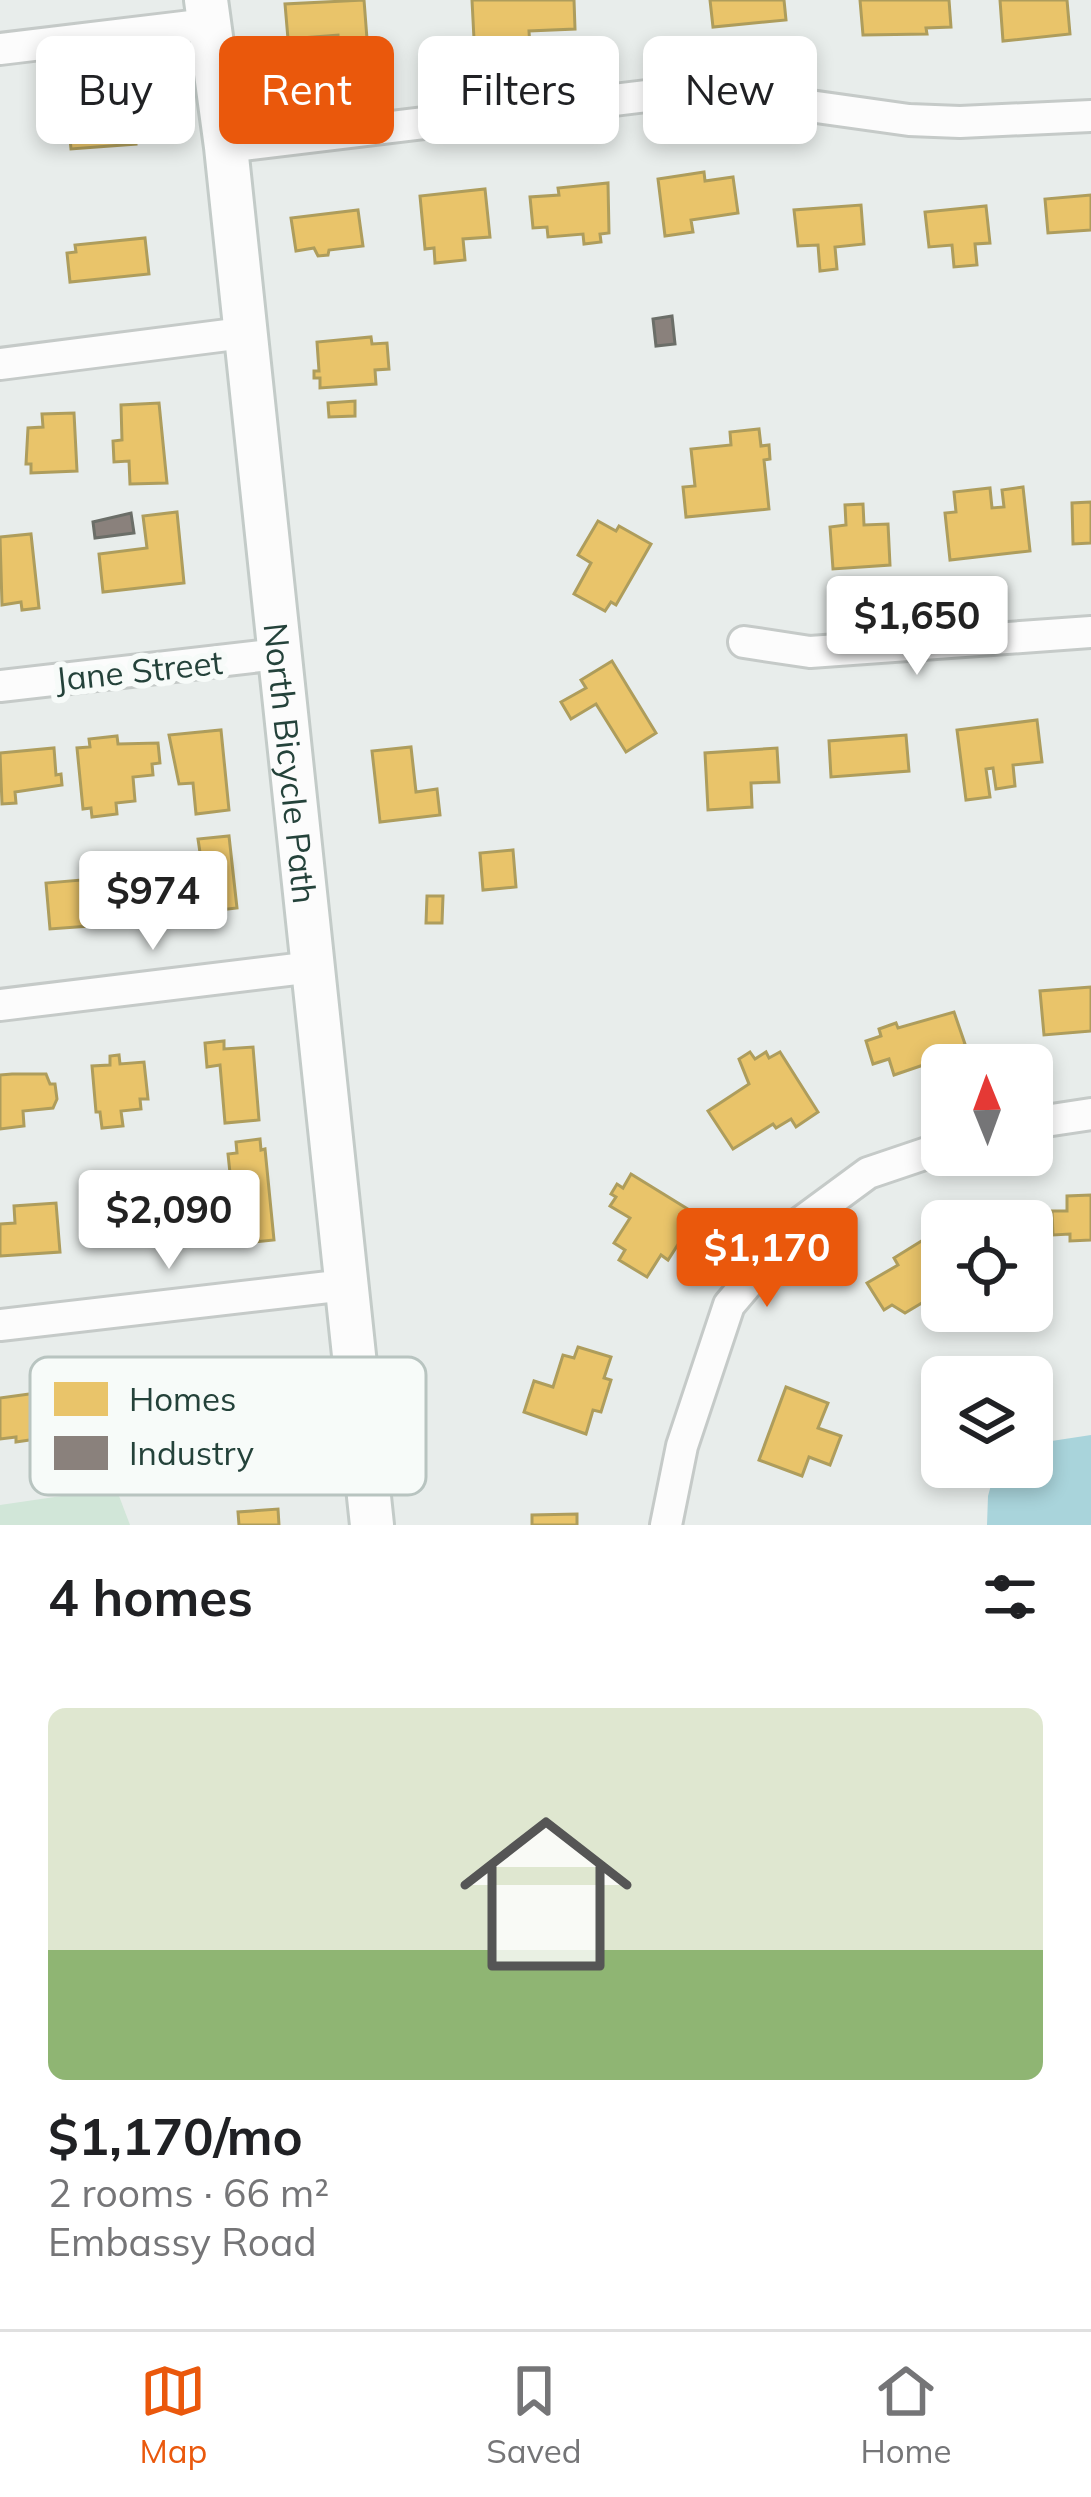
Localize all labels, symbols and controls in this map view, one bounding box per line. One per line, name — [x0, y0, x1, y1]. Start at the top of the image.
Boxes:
chip: Buy — [36, 36, 195, 144]
chip: Rent — [219, 36, 394, 144]
chip: Filters — [418, 36, 619, 144]
chip: New — [643, 36, 817, 144]
pin: $1,650 — [819, 576, 1015, 678]
text: $1,650 — [854, 590, 980, 639]
street label: North Bicycle Path — [256, 621, 327, 906]
street label: Jane Street — [53, 641, 225, 699]
pin: $974 — [82, 851, 224, 953]
text: $974 — [106, 865, 200, 914]
north arrow — [921, 1044, 1053, 1176]
map controls — [921, 1044, 1053, 1488]
pin: $2,090 — [71, 1170, 267, 1272]
text: $2,090 — [106, 1184, 232, 1233]
button: locate — [921, 1200, 1053, 1332]
pin: $1,170 — [669, 1208, 865, 1310]
text: $1,170 — [704, 1222, 830, 1271]
button: layers — [921, 1356, 1053, 1488]
legend — [30, 1357, 426, 1495]
text: Homes — [129, 1378, 236, 1419]
text: Industry — [129, 1432, 254, 1473]
icon: filters — [977, 1564, 1043, 1630]
text: 4 homes — [48, 1565, 253, 1629]
icon: home — [438, 1786, 654, 2002]
text: $1,170/mo — [48, 2104, 303, 2168]
text: 2 rooms · 66 m² — [48, 2168, 329, 2217]
text: Embassy Road — [48, 2217, 317, 2266]
tab: Map — [139, 2358, 207, 2471]
tab: Saved — [486, 2358, 582, 2471]
tab: Home — [860, 2358, 952, 2471]

